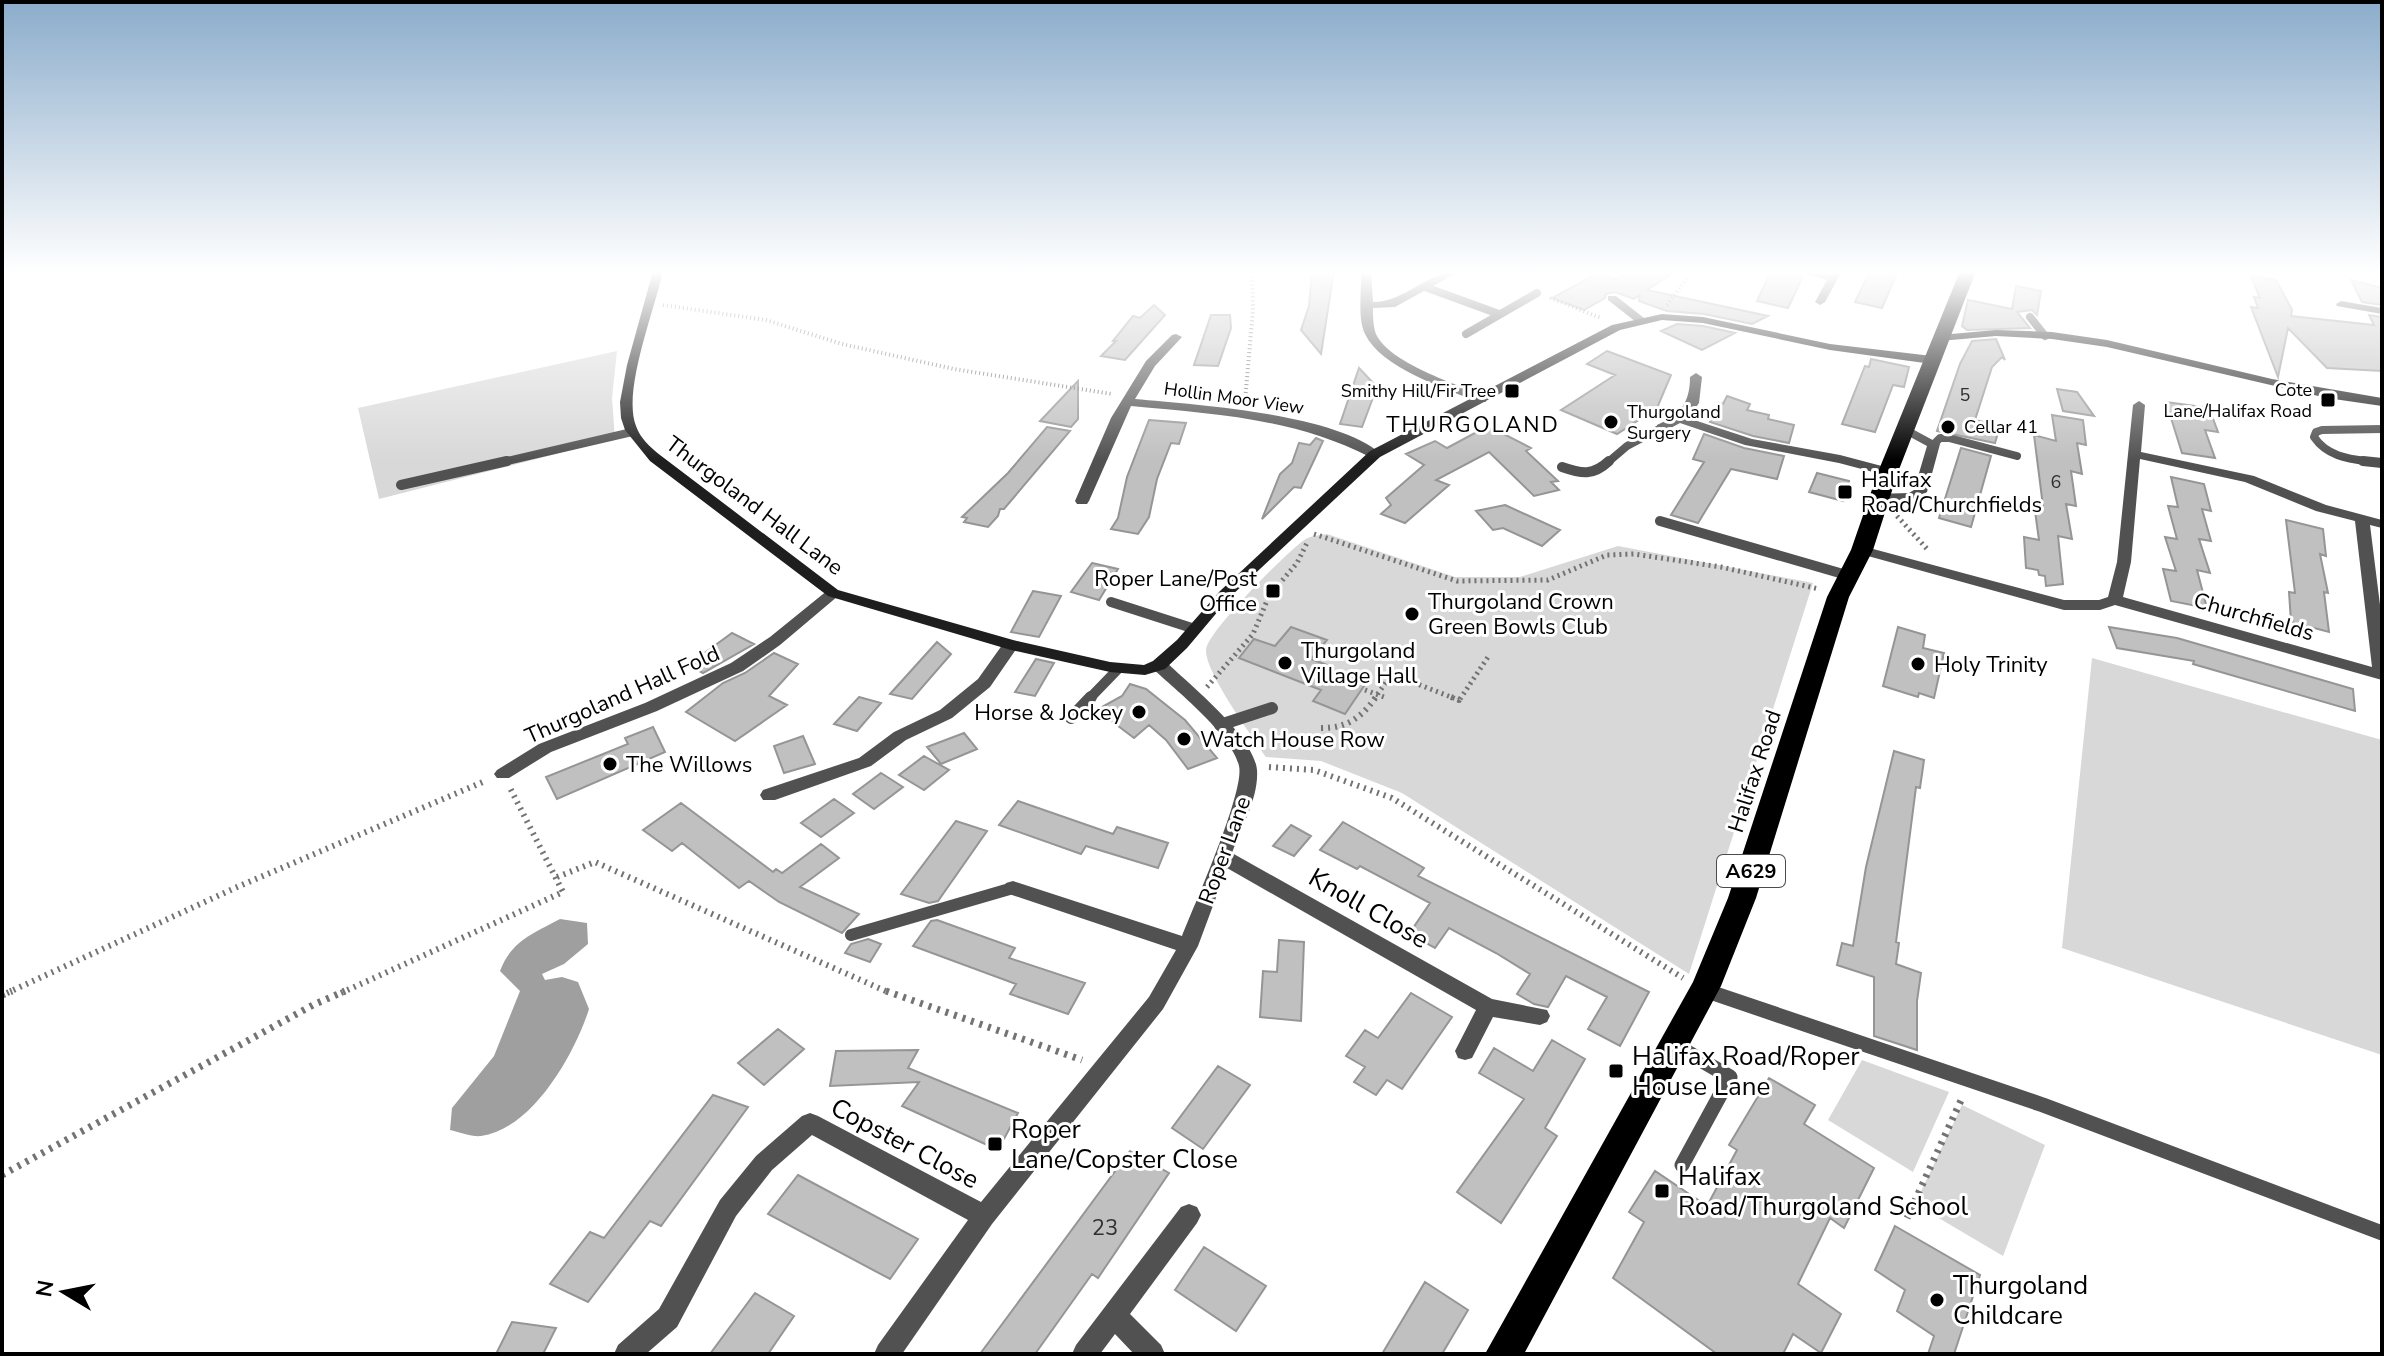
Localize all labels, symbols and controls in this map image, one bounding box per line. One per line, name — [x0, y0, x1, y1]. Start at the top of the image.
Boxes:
street label: Hollin Moor View — [1162, 376, 1306, 420]
place label: Cote Lane/Halifax Road — [2164, 378, 2312, 423]
place label: Smithy Hill/Fir Tree — [1341, 379, 1496, 403]
marker: Smithy Hill/Fir Tree — [1503, 382, 1521, 400]
house number: 5 — [1960, 383, 1970, 407]
marker: Cote Lane/Halifax Road — [2319, 391, 2337, 409]
place label: Thurgoland Surgery — [1627, 400, 1721, 445]
district label: THURGOLAND — [1386, 410, 1560, 440]
marker: Thurgoland Surgery — [1602, 413, 1620, 431]
place label: Cellar 41 — [1964, 415, 2038, 439]
marker: Cellar 41 — [1939, 418, 1957, 436]
street label: Thurgoland Hall Lane — [660, 429, 849, 582]
place label: Halifax Road/Churchfields — [1861, 465, 2042, 520]
house number: 6 — [2051, 470, 2061, 494]
marker: Halifax Road/Churchfields — [1836, 483, 1854, 501]
place label: Roper Lane/Post Office — [1094, 564, 1257, 619]
marker: Roper Lane/Post Office — [1264, 582, 1282, 600]
street label: Churchfields — [2190, 585, 2317, 648]
place label: Thurgoland Crown Green Bowls Club — [1428, 587, 1614, 642]
marker: Thurgoland Crown Green Bowls Club — [1403, 605, 1421, 623]
place label: Thurgoland Village Hall — [1300, 636, 1418, 691]
street label: Thurgoland Hall Fold — [520, 638, 725, 751]
place label: Holy Trinity — [1934, 650, 2048, 680]
marker: Thurgoland Village Hall — [1276, 654, 1294, 672]
marker: Holy Trinity — [1909, 655, 1927, 673]
place label: Horse & Jockey — [974, 698, 1124, 728]
marker: Horse & Jockey — [1130, 703, 1148, 721]
street label: Halifax Road — [1721, 706, 1789, 836]
place label: Watch House Row — [1200, 725, 1385, 755]
marker: Watch House Row — [1175, 730, 1193, 748]
place label: The Willows — [626, 750, 752, 780]
marker: The Willows — [601, 755, 619, 773]
street label: Roper Lane — [1192, 792, 1258, 908]
road number: A629 — [1717, 855, 1785, 887]
street label: Knoll Close — [1302, 860, 1435, 957]
place label: Halifax Road/Roper House Lane — [1632, 1039, 1860, 1104]
marker: Halifax Road/Roper House Lane — [1607, 1062, 1625, 1080]
street label: Copster Close — [824, 1090, 985, 1197]
place label: Roper Lane/Copster Close — [1011, 1112, 1238, 1177]
marker: Roper Lane/Copster Close — [986, 1135, 1004, 1153]
place label: Halifax Road/Thurgoland School — [1678, 1159, 1969, 1224]
marker: Halifax Road/Thurgoland School — [1653, 1182, 1671, 1200]
house number: 23 — [1092, 1213, 1118, 1243]
north arrow — [24, 1252, 104, 1332]
place label: Thurgoland Childcare — [1953, 1268, 2088, 1333]
text: N — [29, 1278, 61, 1299]
marker: Thurgoland Childcare — [1928, 1291, 1946, 1309]

